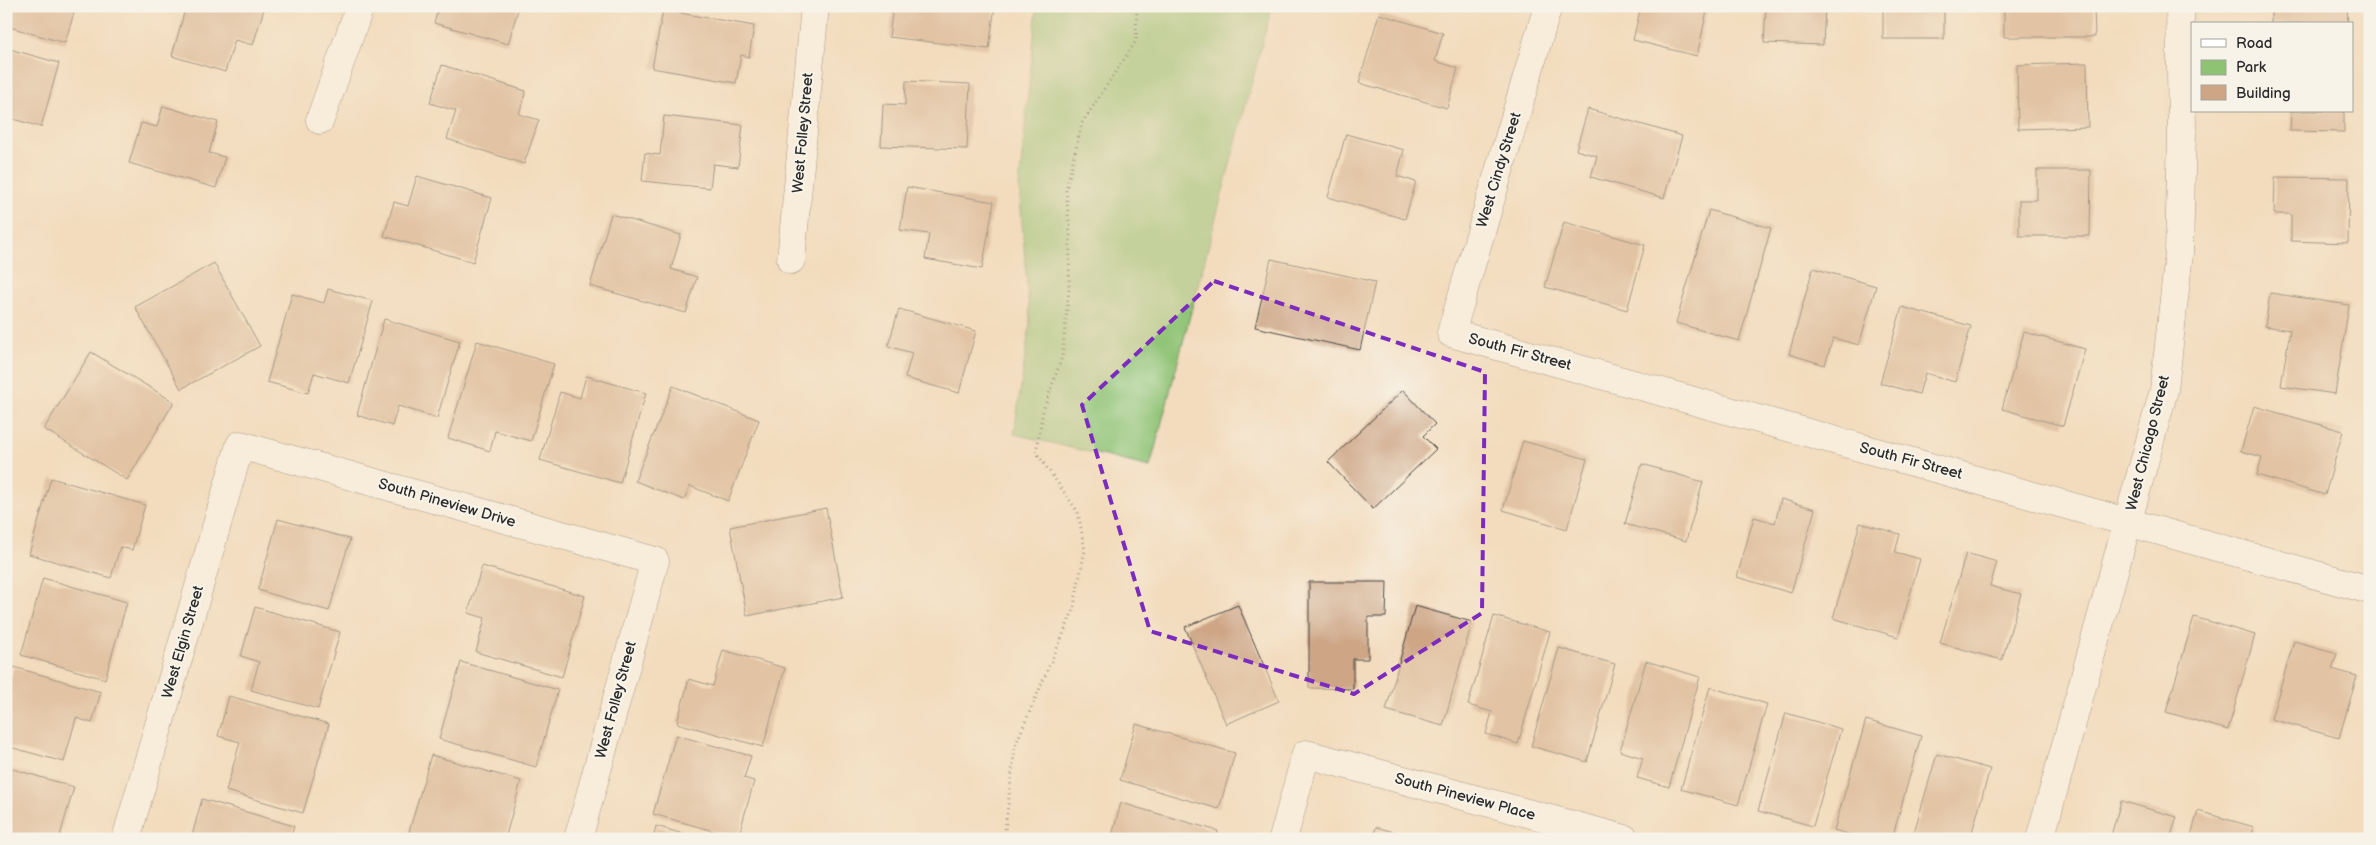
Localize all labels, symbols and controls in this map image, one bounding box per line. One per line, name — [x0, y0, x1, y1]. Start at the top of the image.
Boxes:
legend — [2191, 22, 2354, 112]
text: Road — [2236, 34, 2272, 53]
text: Park — [2236, 58, 2267, 77]
street label: West Folley Street — [788, 72, 818, 194]
text: Building — [2236, 84, 2291, 103]
street label: West Cindy Street — [1472, 110, 1526, 230]
street label: South Fir Street — [1467, 329, 1574, 375]
street label: West Chicago Street — [2122, 373, 2174, 513]
street label: South Fir Street — [1858, 438, 1965, 484]
street label: South Pineview Drive — [376, 474, 518, 532]
street label: West Elgin Street — [158, 583, 208, 701]
street label: West Folley Street — [591, 639, 641, 761]
street label: South Pineview Place — [1393, 769, 1537, 825]

